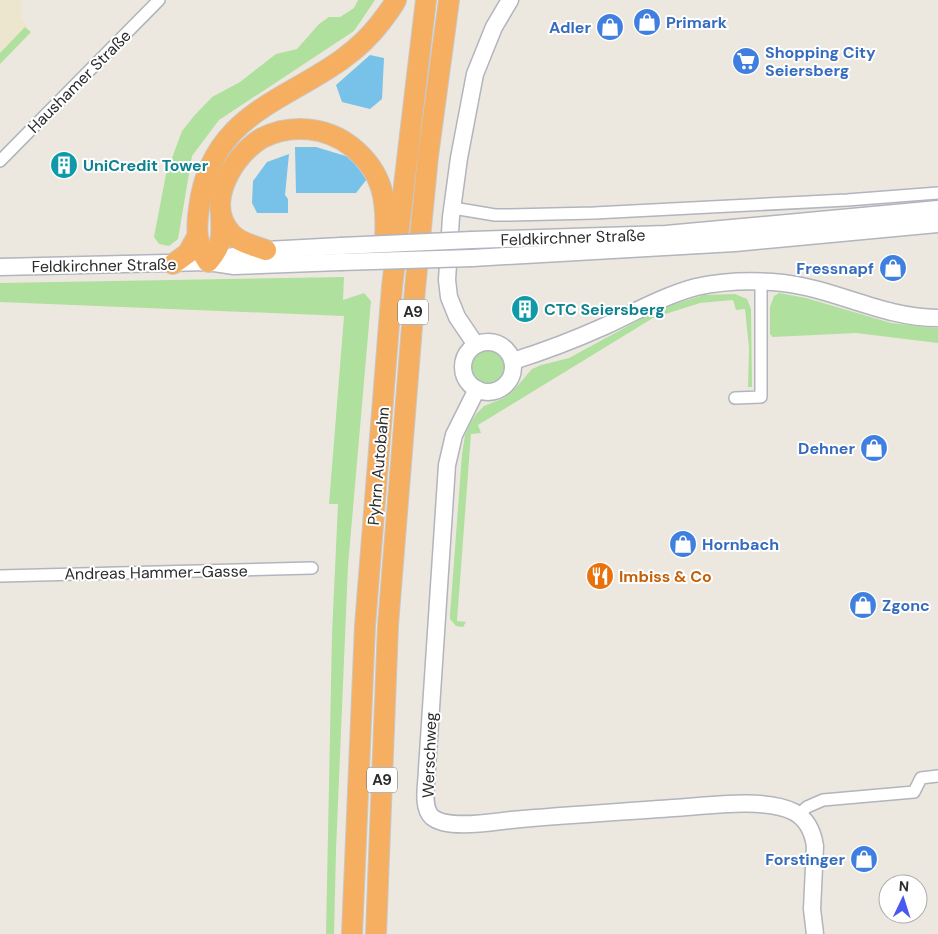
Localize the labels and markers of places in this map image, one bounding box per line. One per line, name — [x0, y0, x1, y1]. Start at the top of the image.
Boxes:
shop icon: Primark — [632, 7, 662, 37]
shop icon: Adler — [595, 12, 625, 42]
place label: Primark — [666, 12, 728, 33]
place label: Adler — [549, 17, 591, 38]
place label: Shopping City Seiersberg — [765, 42, 876, 81]
supermarket icon: Shopping City Seiersberg — [731, 46, 761, 76]
building icon: UniCredit Tower — [49, 150, 79, 180]
place label: UniCredit Tower — [83, 155, 209, 176]
shop icon: Fressnapf — [878, 253, 908, 283]
place label: Fressnapf — [796, 258, 874, 279]
building icon: CTC Seiersberg — [510, 294, 540, 324]
place label: CTC Seiersberg — [544, 299, 665, 320]
shop icon: Dehner — [859, 433, 889, 463]
place label: Dehner — [798, 438, 855, 459]
shop icon: Hornbach — [668, 529, 698, 559]
place label: Hornbach — [702, 534, 779, 555]
restaurant icon: Imbiss & Co — [585, 561, 615, 591]
place label: Imbiss & Co — [619, 566, 712, 587]
shop icon: Zgonc — [848, 590, 878, 620]
place label: Zgonc — [882, 595, 930, 616]
shop icon: Forstinger — [849, 844, 879, 874]
place label: Forstinger — [765, 849, 845, 870]

